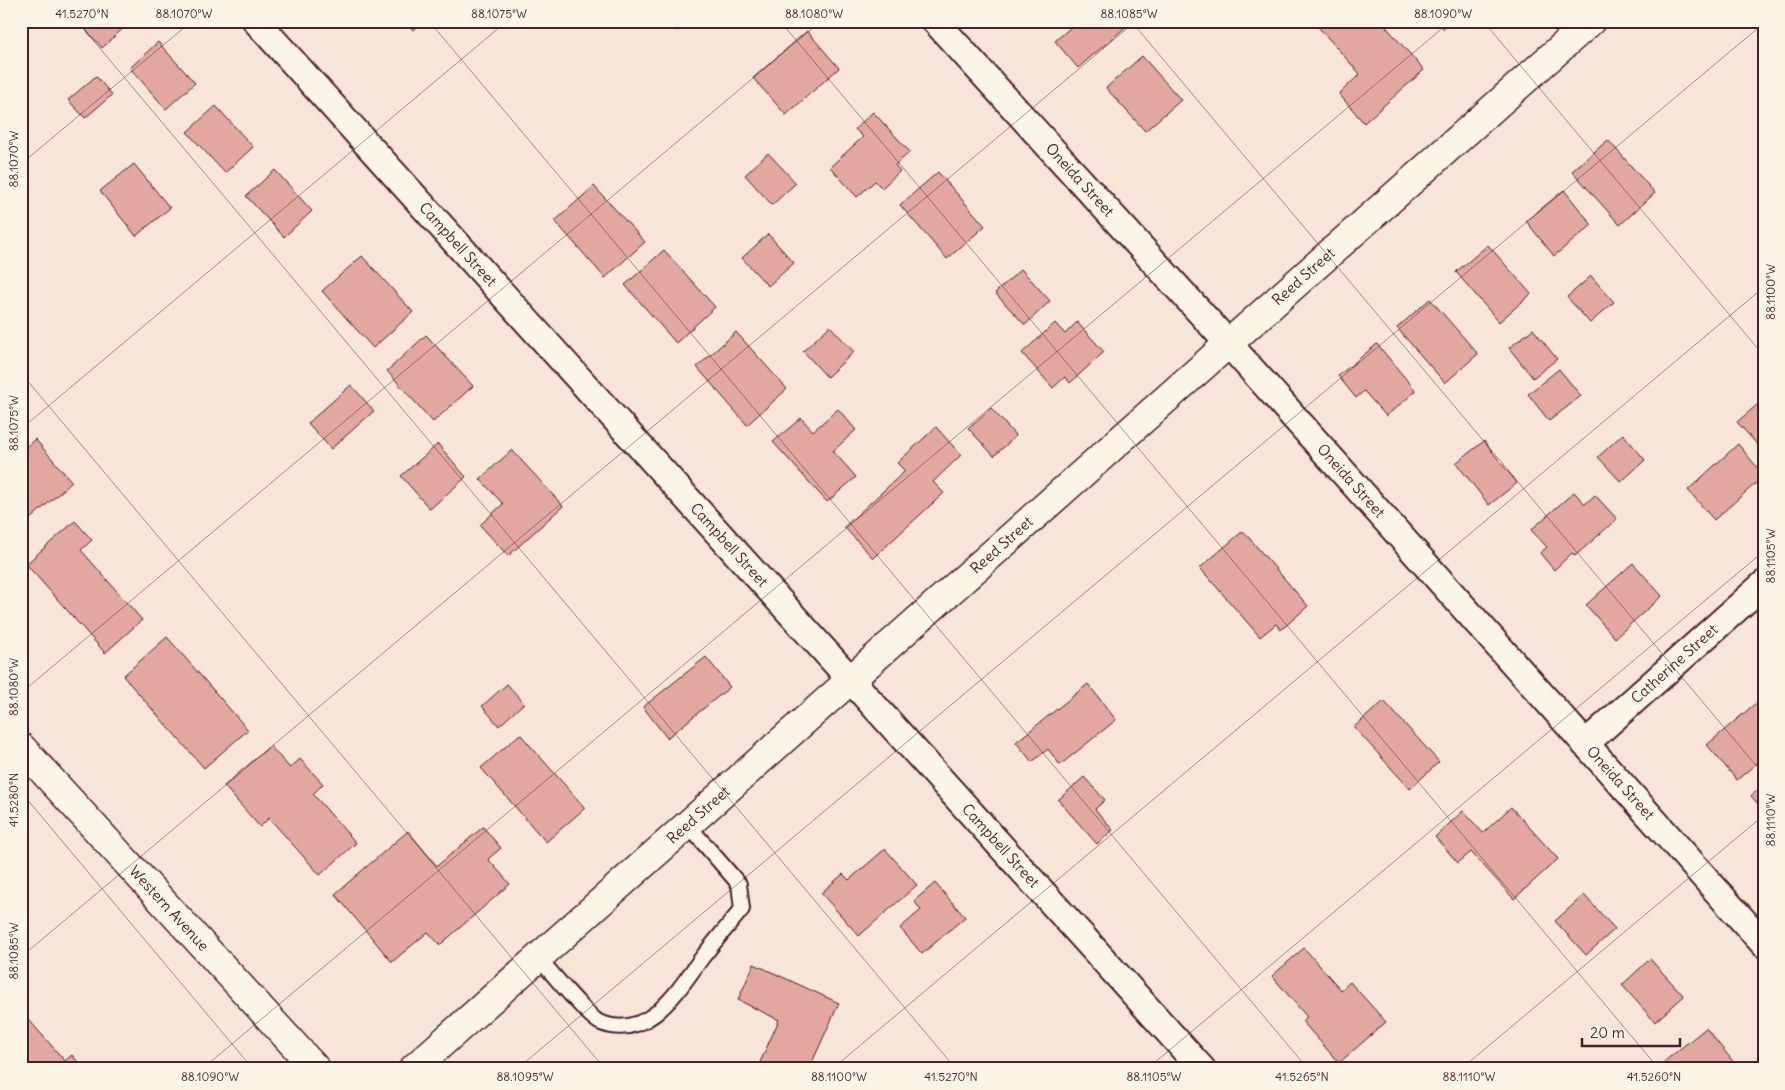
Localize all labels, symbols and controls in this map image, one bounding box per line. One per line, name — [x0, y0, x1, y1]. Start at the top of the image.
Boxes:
text: 41.5270°N — [55, 6, 109, 21]
text: 88.1070°W — [155, 6, 213, 21]
text: 88.1075°W — [471, 6, 527, 21]
text: 88.1080°W — [785, 6, 843, 21]
text: 88.1085°W — [1100, 6, 1158, 21]
text: 88.1090°W — [1414, 6, 1472, 21]
text: 88.1070°W — [6, 130, 21, 188]
street label: Oneida Street — [1042, 139, 1118, 220]
street label: Campbell Street — [415, 198, 501, 290]
street label: Reed Street — [1268, 243, 1339, 309]
text: 88.1100°W — [1763, 264, 1778, 320]
text: 88.1075°W — [6, 395, 21, 451]
street label: Oneida Street — [1313, 440, 1389, 521]
street label: Campbell Street — [687, 499, 772, 591]
street label: Reed Street — [966, 512, 1037, 578]
text: 88.1105°W — [1763, 528, 1778, 584]
street label: Catherine Street — [1627, 620, 1722, 707]
text: 88.1080°W — [6, 658, 21, 716]
street label: Oneida Street — [1583, 742, 1659, 824]
text: 41.5280°N — [6, 773, 21, 827]
street label: Reed Street — [663, 782, 733, 848]
text: 88.1110°W — [1763, 793, 1778, 846]
street label: Campbell Street — [958, 799, 1044, 891]
street label: Western Avenue — [125, 861, 213, 955]
text: 88.1085°W — [6, 922, 21, 980]
scale bar — [1582, 1015, 1680, 1047]
text: 20 m — [1590, 1023, 1625, 1042]
text: 88.1090°W — [181, 1069, 239, 1084]
text: 88.1095°W — [496, 1069, 554, 1084]
text: 88.1100°W — [811, 1069, 867, 1084]
text: 41.5270°N — [924, 1069, 978, 1084]
text: 88.1105°W — [1126, 1069, 1182, 1084]
text: 41.5265°N — [1275, 1069, 1329, 1084]
text: 88.1110°W — [1443, 1069, 1496, 1084]
text: 41.5260°N — [1627, 1069, 1681, 1084]

